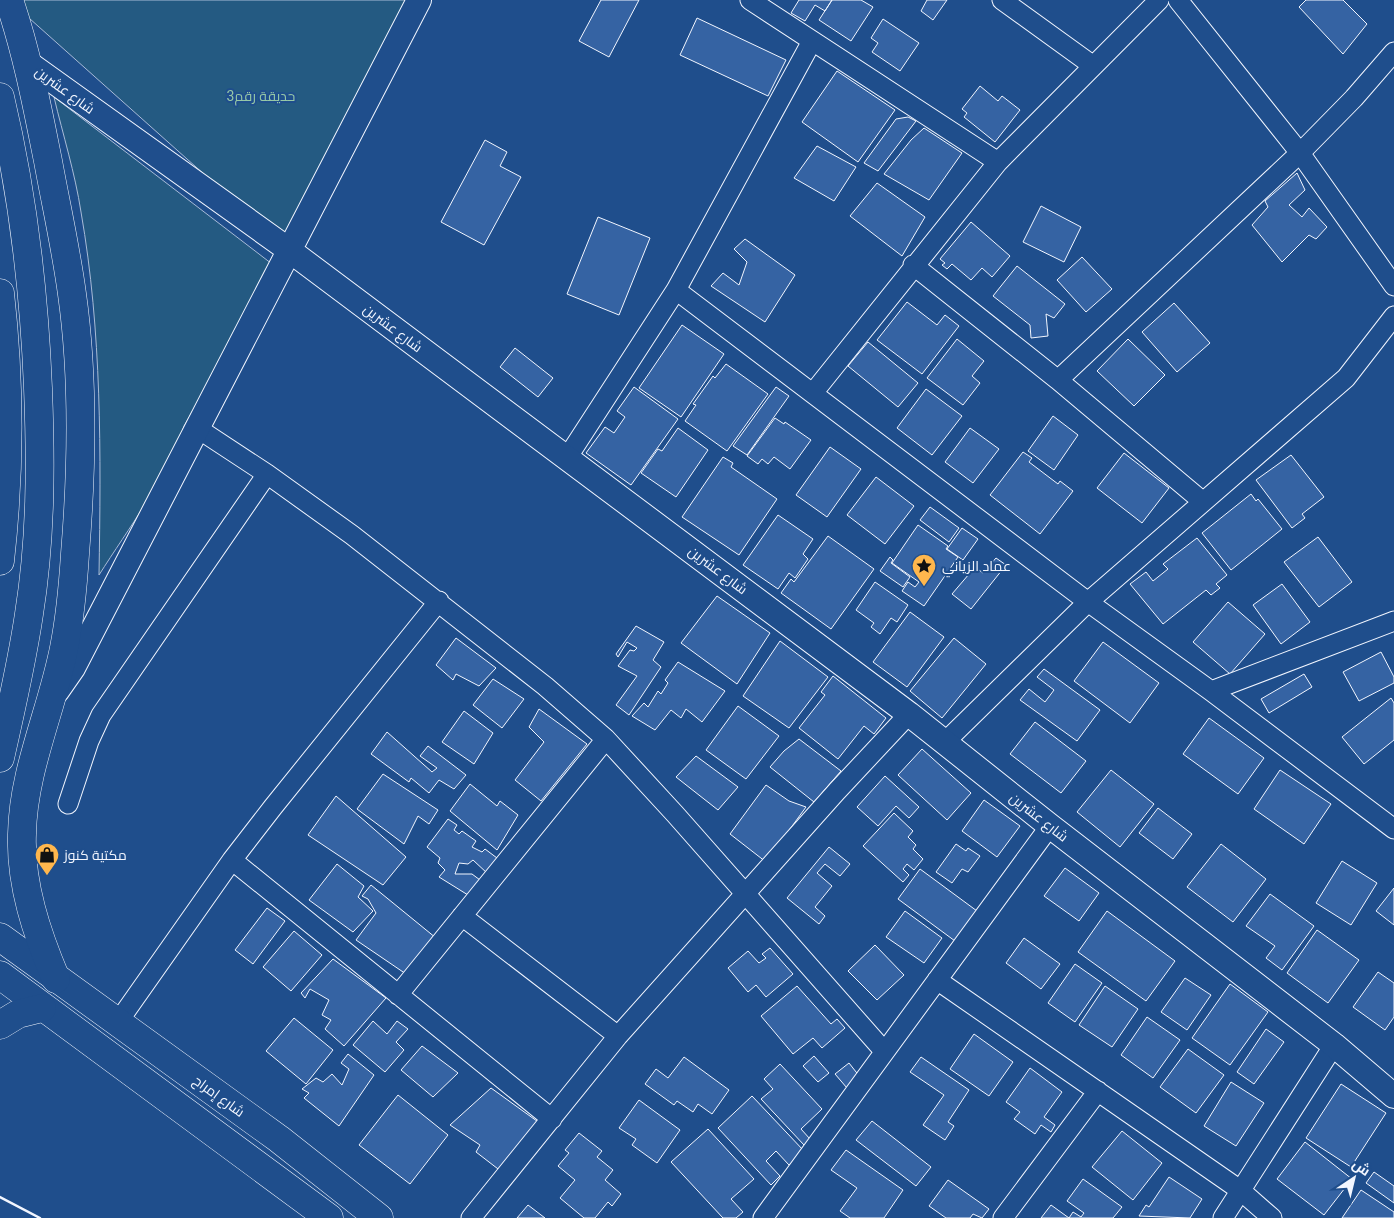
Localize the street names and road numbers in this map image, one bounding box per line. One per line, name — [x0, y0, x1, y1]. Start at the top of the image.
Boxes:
street label: شارع عشرين — [32, 63, 98, 118]
street label: شارع عشرين — [360, 301, 426, 356]
street label: شارع عشرين — [685, 543, 751, 598]
street label: شارع عشرين — [1006, 789, 1071, 845]
street label: شارع إمراح — [190, 1072, 248, 1121]

